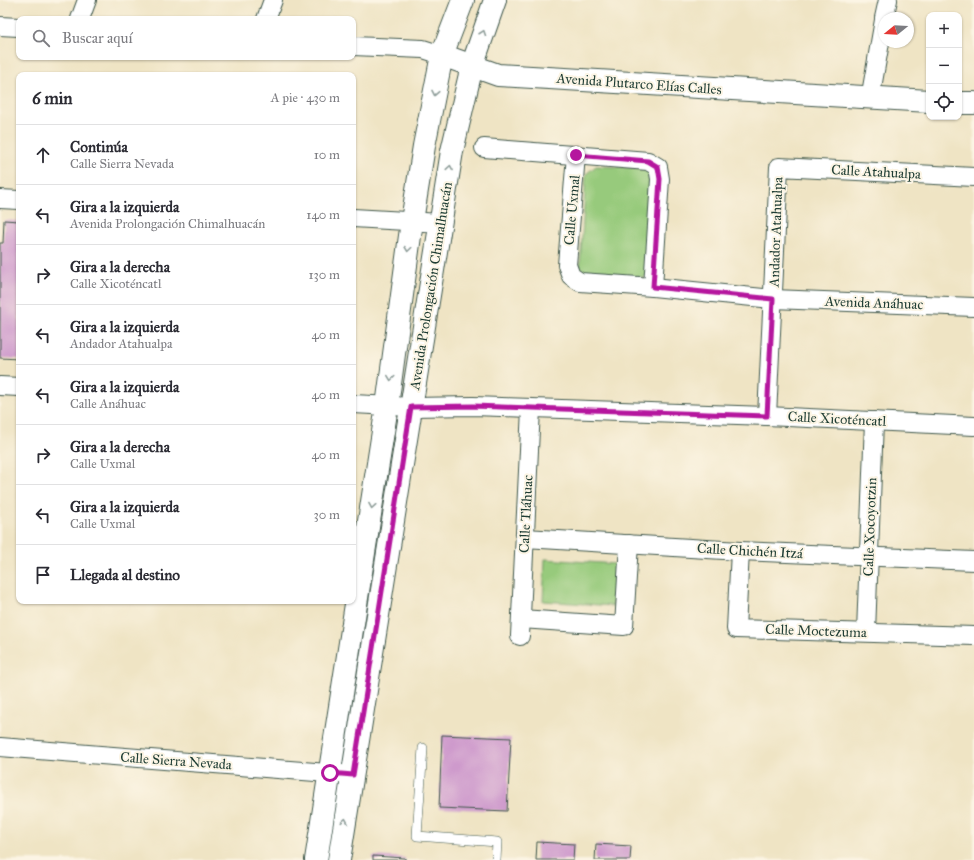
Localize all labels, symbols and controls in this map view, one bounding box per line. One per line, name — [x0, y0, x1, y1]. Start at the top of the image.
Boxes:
north arrow — [878, 12, 914, 48]
map controls — [926, 12, 962, 120]
button: + — [926, 12, 962, 48]
search box — [16, 16, 356, 60]
icon: search — [30, 27, 52, 49]
text: Buscar aquí — [62, 29, 133, 47]
one-way arrow — [479, 30, 487, 37]
button: − — [926, 48, 962, 84]
street label: Avenida Plutarco Elías Calles — [555, 70, 722, 98]
button: locate — [926, 84, 962, 120]
text: 6 min — [32, 88, 73, 109]
text: A pie · 430 m — [271, 90, 340, 106]
one-way arrow — [431, 90, 439, 96]
text: Continúa — [70, 138, 128, 156]
icon: ahead — [32, 144, 54, 166]
route end — [567, 146, 585, 164]
text: 10 m — [314, 147, 340, 163]
text: Calle Sierra Nevada — [70, 156, 174, 172]
street label: Calle Atahualpa — [831, 161, 921, 183]
one-way arrow — [445, 165, 453, 171]
street label: Calle Uxmal — [560, 174, 584, 246]
street label: Andador Atahualpa — [766, 177, 786, 288]
street label: Avenida Prolongación Chimalhuacán — [406, 180, 456, 392]
text: Gira a la izquierda — [70, 198, 179, 216]
icon: left — [32, 204, 54, 226]
text: 140 m — [306, 207, 340, 223]
text: Avenida Prolongación Chimalhuacán — [70, 216, 265, 232]
one-way arrow — [404, 246, 413, 252]
text: Gira a la derecha — [70, 258, 170, 276]
icon: right — [32, 264, 54, 286]
text: 130 m — [308, 267, 340, 283]
text: Calle Xicoténcatl — [70, 276, 161, 292]
street label: Avenida Anáhuac — [823, 293, 924, 313]
text: Gira a la izquierda — [70, 318, 179, 336]
icon: left — [32, 324, 54, 346]
text: 40 m — [311, 327, 340, 343]
text: Andador Atahualpa — [70, 336, 172, 352]
one-way arrow — [387, 374, 396, 381]
text: Gira a la izquierda — [70, 378, 179, 396]
icon: left — [32, 384, 54, 406]
text: 40 m — [311, 387, 340, 403]
text: Calle Anáhuac — [70, 396, 146, 412]
street label: Calle Xicoténcatl — [787, 408, 887, 430]
text: Gira a la derecha — [70, 438, 170, 456]
icon: right — [32, 444, 54, 466]
text: 40 m — [311, 447, 340, 463]
text: Calle Uxmal — [70, 456, 135, 472]
street label: Calle Tláhuac — [515, 474, 537, 553]
street label: Calle Xocoyotzin — [860, 477, 880, 577]
text: Gira a la izquierda — [70, 498, 179, 516]
one-way arrow — [368, 503, 377, 509]
icon: left — [32, 504, 54, 526]
text: 30 m — [314, 507, 340, 523]
text: Calle Uxmal — [70, 516, 135, 532]
street label: Calle Chichén Itzá — [697, 540, 803, 562]
icon: arrive — [32, 564, 54, 586]
text: Llegada al destino — [70, 566, 180, 584]
street label: Calle Moctezuma — [765, 621, 867, 641]
street label: Calle Sierra Nevada — [120, 749, 232, 773]
route start — [321, 764, 339, 782]
one-way arrow — [340, 818, 349, 825]

